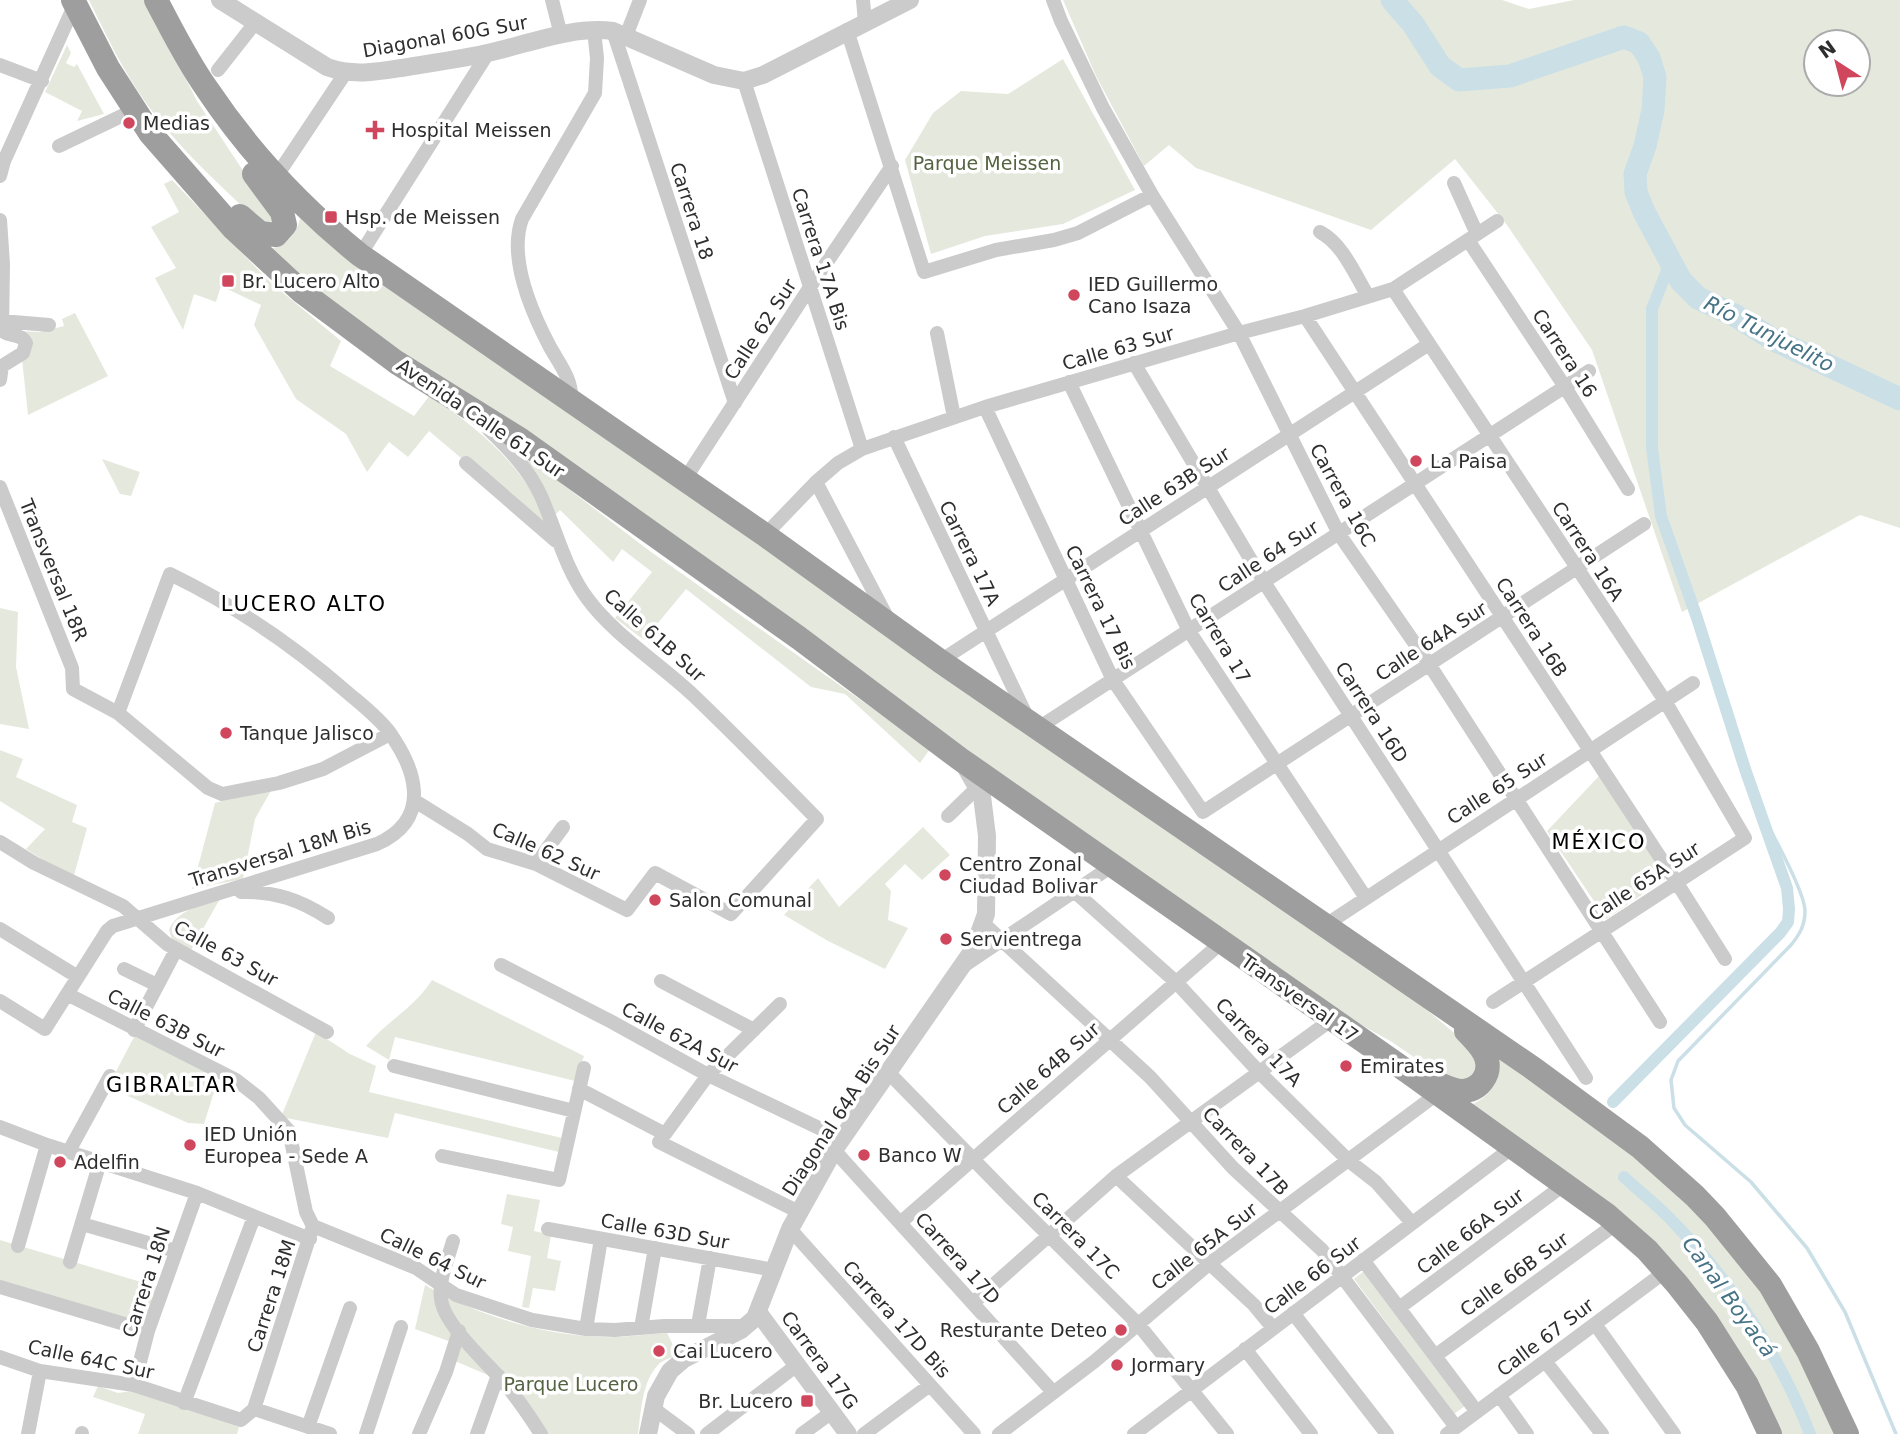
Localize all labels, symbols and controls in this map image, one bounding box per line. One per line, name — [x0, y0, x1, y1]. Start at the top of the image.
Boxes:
street label: Diagonal 60G Sur — [361, 11, 529, 61]
north arrow — [1802, 28, 1872, 98]
text: N — [1814, 36, 1840, 63]
place label: Medias — [143, 112, 210, 134]
marker: Medias — [121, 115, 137, 131]
place label: Hospital Meissen — [391, 119, 551, 141]
marker: Hospital Meissen — [365, 120, 385, 140]
park label: Parque Meissen — [913, 152, 1061, 174]
street label: Carrera 18 — [666, 159, 718, 263]
street label: Carrera 17A Bis — [788, 185, 854, 333]
place label: Hsp. de Meissen — [345, 206, 500, 228]
marker: Hsp. de Meissen — [323, 209, 339, 225]
place label: Br. Lucero Alto — [242, 270, 380, 292]
marker: Br. Lucero Alto — [220, 273, 236, 289]
place label: IED Guillermo Cano Isaza — [1088, 273, 1218, 317]
street label: Calle 62 Sur — [719, 274, 801, 383]
marker: IED Guillermo Cano Isaza — [1066, 287, 1082, 303]
water label: Río Tunjuelito — [1700, 291, 1838, 377]
street label: Carrera 16 — [1528, 305, 1602, 401]
street label: Calle 63 Sur — [1060, 321, 1177, 374]
street label: Avenida Calle 61 Sur — [393, 354, 569, 482]
street label: Carrera 16C — [1306, 440, 1380, 550]
street label: Calle 63B Sur — [1114, 442, 1234, 530]
place label: La Paisa — [1430, 450, 1507, 472]
marker: La Paisa — [1408, 453, 1424, 469]
street label: Transversal 18R — [15, 495, 93, 644]
street label: Carrera 17A — [935, 497, 1005, 609]
street label: Carrera 16A — [1548, 497, 1628, 605]
street label: Calle 64 Sur — [1214, 515, 1323, 597]
street label: Carrera 17 Bis — [1061, 541, 1141, 673]
street label: Carrera 16B — [1492, 573, 1572, 681]
street label: Calle 61B Sur — [600, 584, 710, 686]
street label: Carrera 17 — [1185, 589, 1255, 687]
district label: LUCERO ALTO — [221, 592, 387, 616]
street label: Calle 64A Sur — [1371, 597, 1491, 685]
street label: Carrera 16D — [1331, 657, 1413, 767]
place label: Tanque Jalisco — [239, 722, 374, 744]
marker: Tanque Jalisco — [218, 725, 234, 741]
street label: Calle 65 Sur — [1443, 747, 1552, 829]
street label: Transversal 18M Bis — [186, 815, 373, 891]
street label: Calle 62 Sur — [489, 817, 603, 885]
district label: MÉXICO — [1551, 829, 1647, 854]
street label: Calle 65A Sur — [1584, 837, 1704, 925]
place label: Centro Zonal Ciudad Bolivar — [959, 853, 1097, 897]
marker: Centro Zonal Ciudad Bolivar — [937, 867, 953, 883]
place label: Salon Comunal — [669, 889, 812, 911]
marker: Salon Comunal — [647, 892, 663, 908]
street label: Calle 63 Sur — [170, 915, 282, 991]
place label: Servientrega — [960, 928, 1082, 950]
marker: Servientrega — [938, 931, 954, 947]
street label: Transversal 17 — [1236, 949, 1363, 1047]
street label: Calle 63B Sur — [104, 984, 228, 1062]
street label: Carrera 17A — [1211, 993, 1307, 1091]
street label: Calle 62A Sur — [618, 997, 742, 1077]
street label: Calle 64B Sur — [992, 1017, 1104, 1118]
street label: Diagonal 64A Bis Sur — [777, 1020, 905, 1200]
place label: Emirates — [1360, 1055, 1444, 1077]
marker: Emirates — [1338, 1058, 1354, 1074]
district label: GIBRALTAR — [106, 1073, 238, 1097]
street label: Carrera 17B — [1198, 1102, 1294, 1200]
place label: IED Unión Europea - Sede A — [204, 1123, 368, 1167]
marker: IED Unión Europea - Sede A — [182, 1137, 198, 1153]
place label: Banco W — [878, 1144, 962, 1166]
marker: Banco W — [856, 1147, 872, 1163]
place label: Adelfin — [74, 1151, 140, 1173]
marker: Adelfin — [52, 1154, 68, 1170]
street label: Calle 66A Sur — [1412, 1183, 1528, 1278]
street label: Carrera 17C — [1028, 1187, 1124, 1283]
street label: Calle 65A Sur — [1147, 1198, 1261, 1294]
street label: Carrera 17D — [911, 1208, 1005, 1308]
street label: Calle 63D Sur — [599, 1209, 731, 1253]
street label: Calle 64 Sur — [376, 1223, 490, 1293]
street label: Carrera 18N — [118, 1224, 174, 1340]
street label: Calle 66B Sur — [1456, 1227, 1573, 1321]
street label: Calle 66 Sur — [1259, 1231, 1365, 1318]
water label: Canal Boyacá — [1677, 1232, 1781, 1362]
street label: Carrera 18M — [242, 1237, 300, 1355]
street label: Carrera 17D Bis — [839, 1256, 955, 1382]
street label: Calle 67 Sur — [1492, 1293, 1598, 1380]
street label: Carrera 17G — [777, 1307, 863, 1413]
place label: Resturante Deteo — [940, 1319, 1107, 1341]
marker: Resturante Deteo — [1113, 1322, 1129, 1338]
street label: Calle 64C Sur — [26, 1335, 156, 1383]
place label: Cai Lucero — [673, 1340, 773, 1362]
marker: Cai Lucero — [651, 1343, 667, 1359]
place label: Jormary — [1130, 1354, 1205, 1376]
marker: Jormary — [1109, 1357, 1125, 1373]
park label: Parque Lucero — [503, 1373, 639, 1395]
place label: Br. Lucero — [698, 1390, 793, 1412]
marker: Br. Lucero — [799, 1393, 815, 1409]

